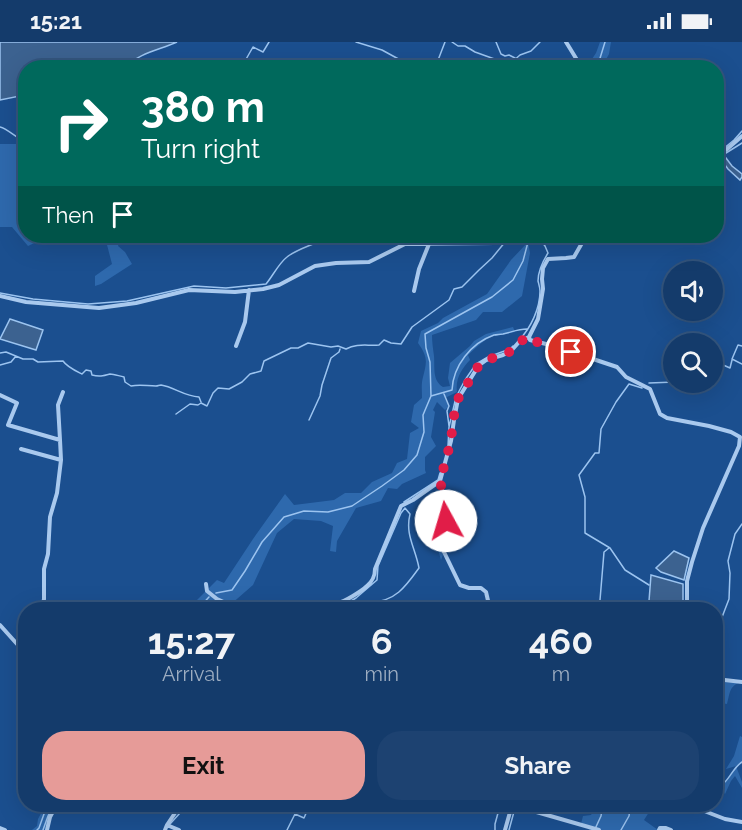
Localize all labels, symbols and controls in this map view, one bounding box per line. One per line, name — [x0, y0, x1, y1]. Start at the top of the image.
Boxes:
text: 15:21 — [30, 8, 82, 34]
text: 380 m — [141, 83, 265, 132]
icon: right — [42, 84, 120, 162]
text: Turn right — [141, 133, 260, 164]
icon: arrive — [106, 198, 139, 231]
text: Then — [42, 202, 94, 228]
map controls — [663, 261, 723, 393]
button: sound — [663, 261, 723, 321]
pin — [545, 326, 596, 377]
button: search — [663, 333, 723, 393]
icon: arrive — [554, 335, 587, 368]
position arrow — [414, 489, 478, 553]
text: 15:27 — [148, 620, 235, 662]
text: 6 — [371, 620, 393, 662]
text: 460 — [529, 620, 593, 662]
text: Arrival — [162, 662, 221, 686]
text: min — [365, 662, 399, 686]
text: m — [552, 662, 570, 686]
button: Exit — [42, 731, 365, 800]
button: Share — [377, 731, 699, 800]

